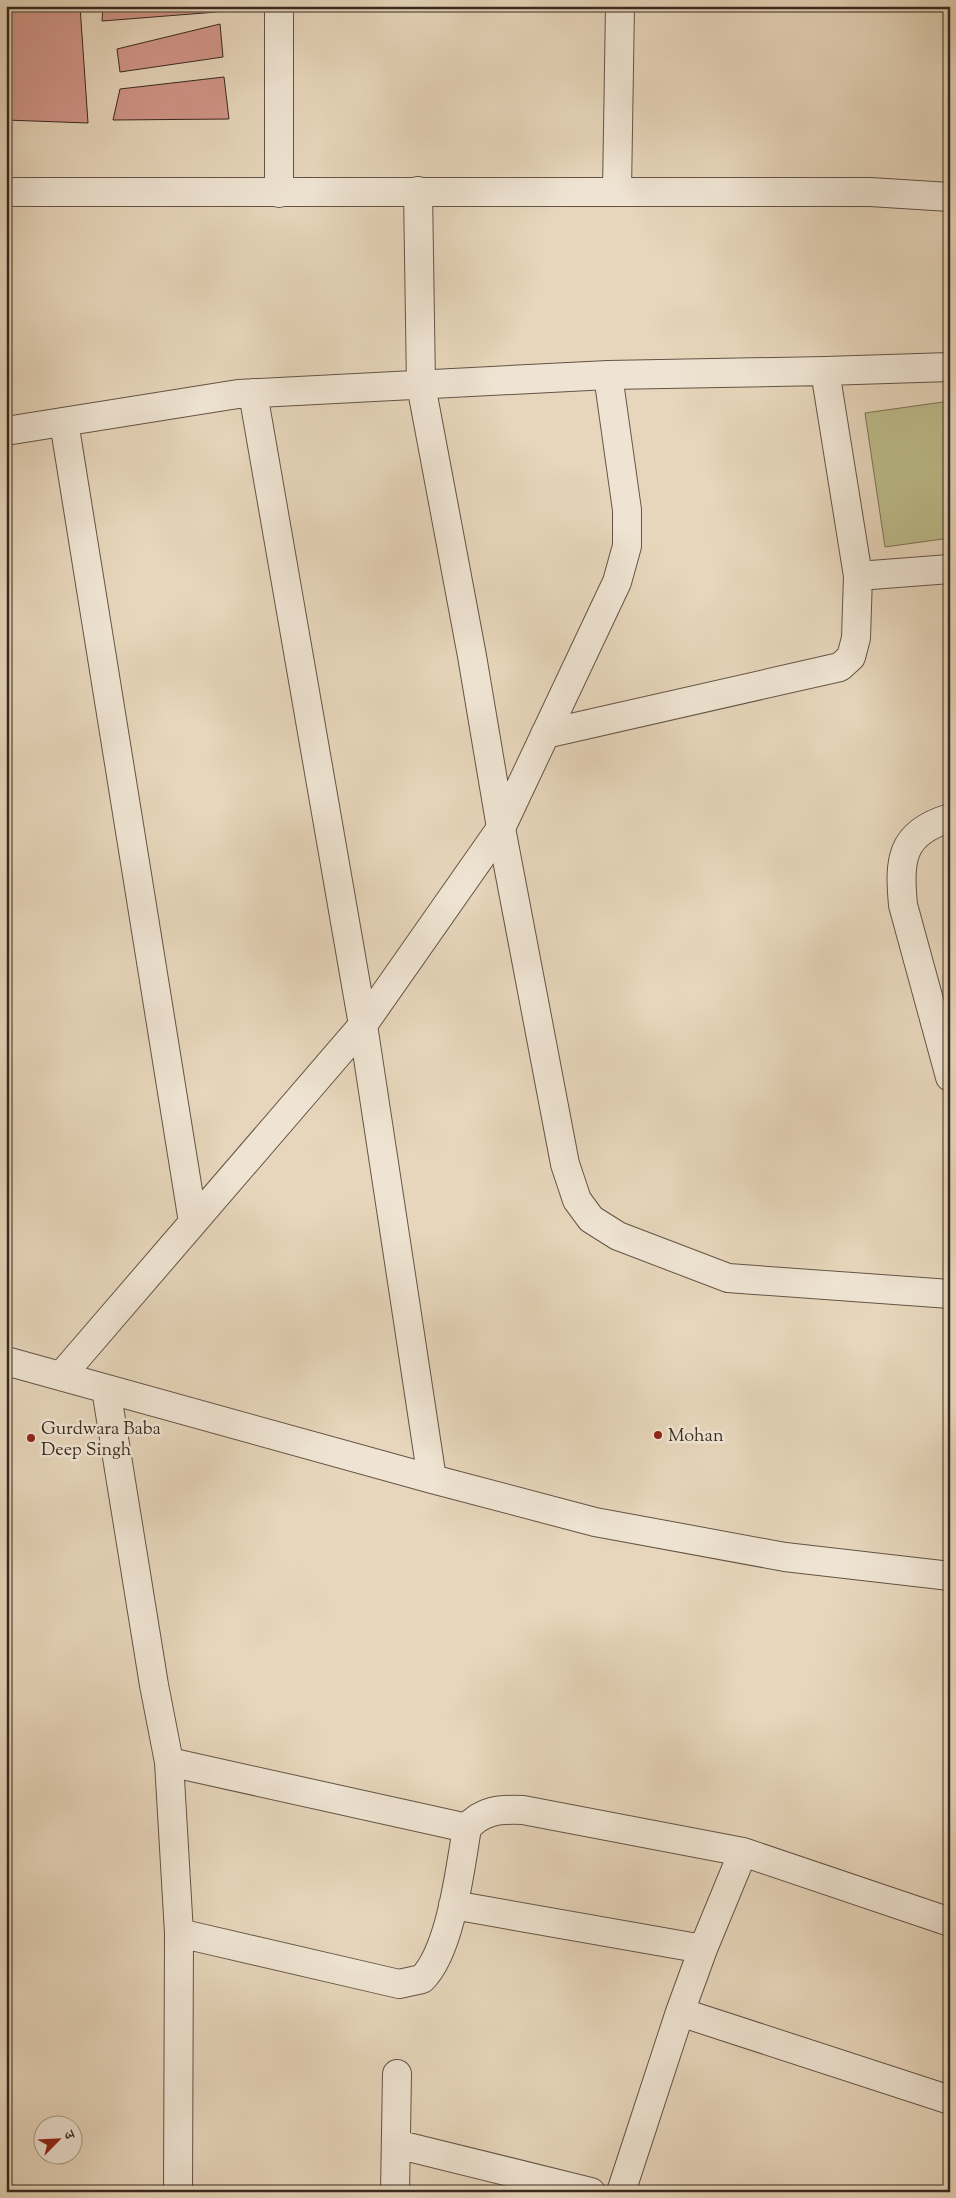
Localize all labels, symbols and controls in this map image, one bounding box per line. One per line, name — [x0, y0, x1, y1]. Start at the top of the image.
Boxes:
place label: Gurdwara Baba Deep Singh — [41, 1417, 161, 1464]
place label: Mohan — [668, 1424, 724, 1450]
marker: Mohan — [652, 1429, 664, 1441]
marker: Gurdwara Baba Deep Singh — [25, 1432, 37, 1444]
north arrow — [32, 2116, 82, 2166]
text: उ — [57, 2127, 79, 2144]

